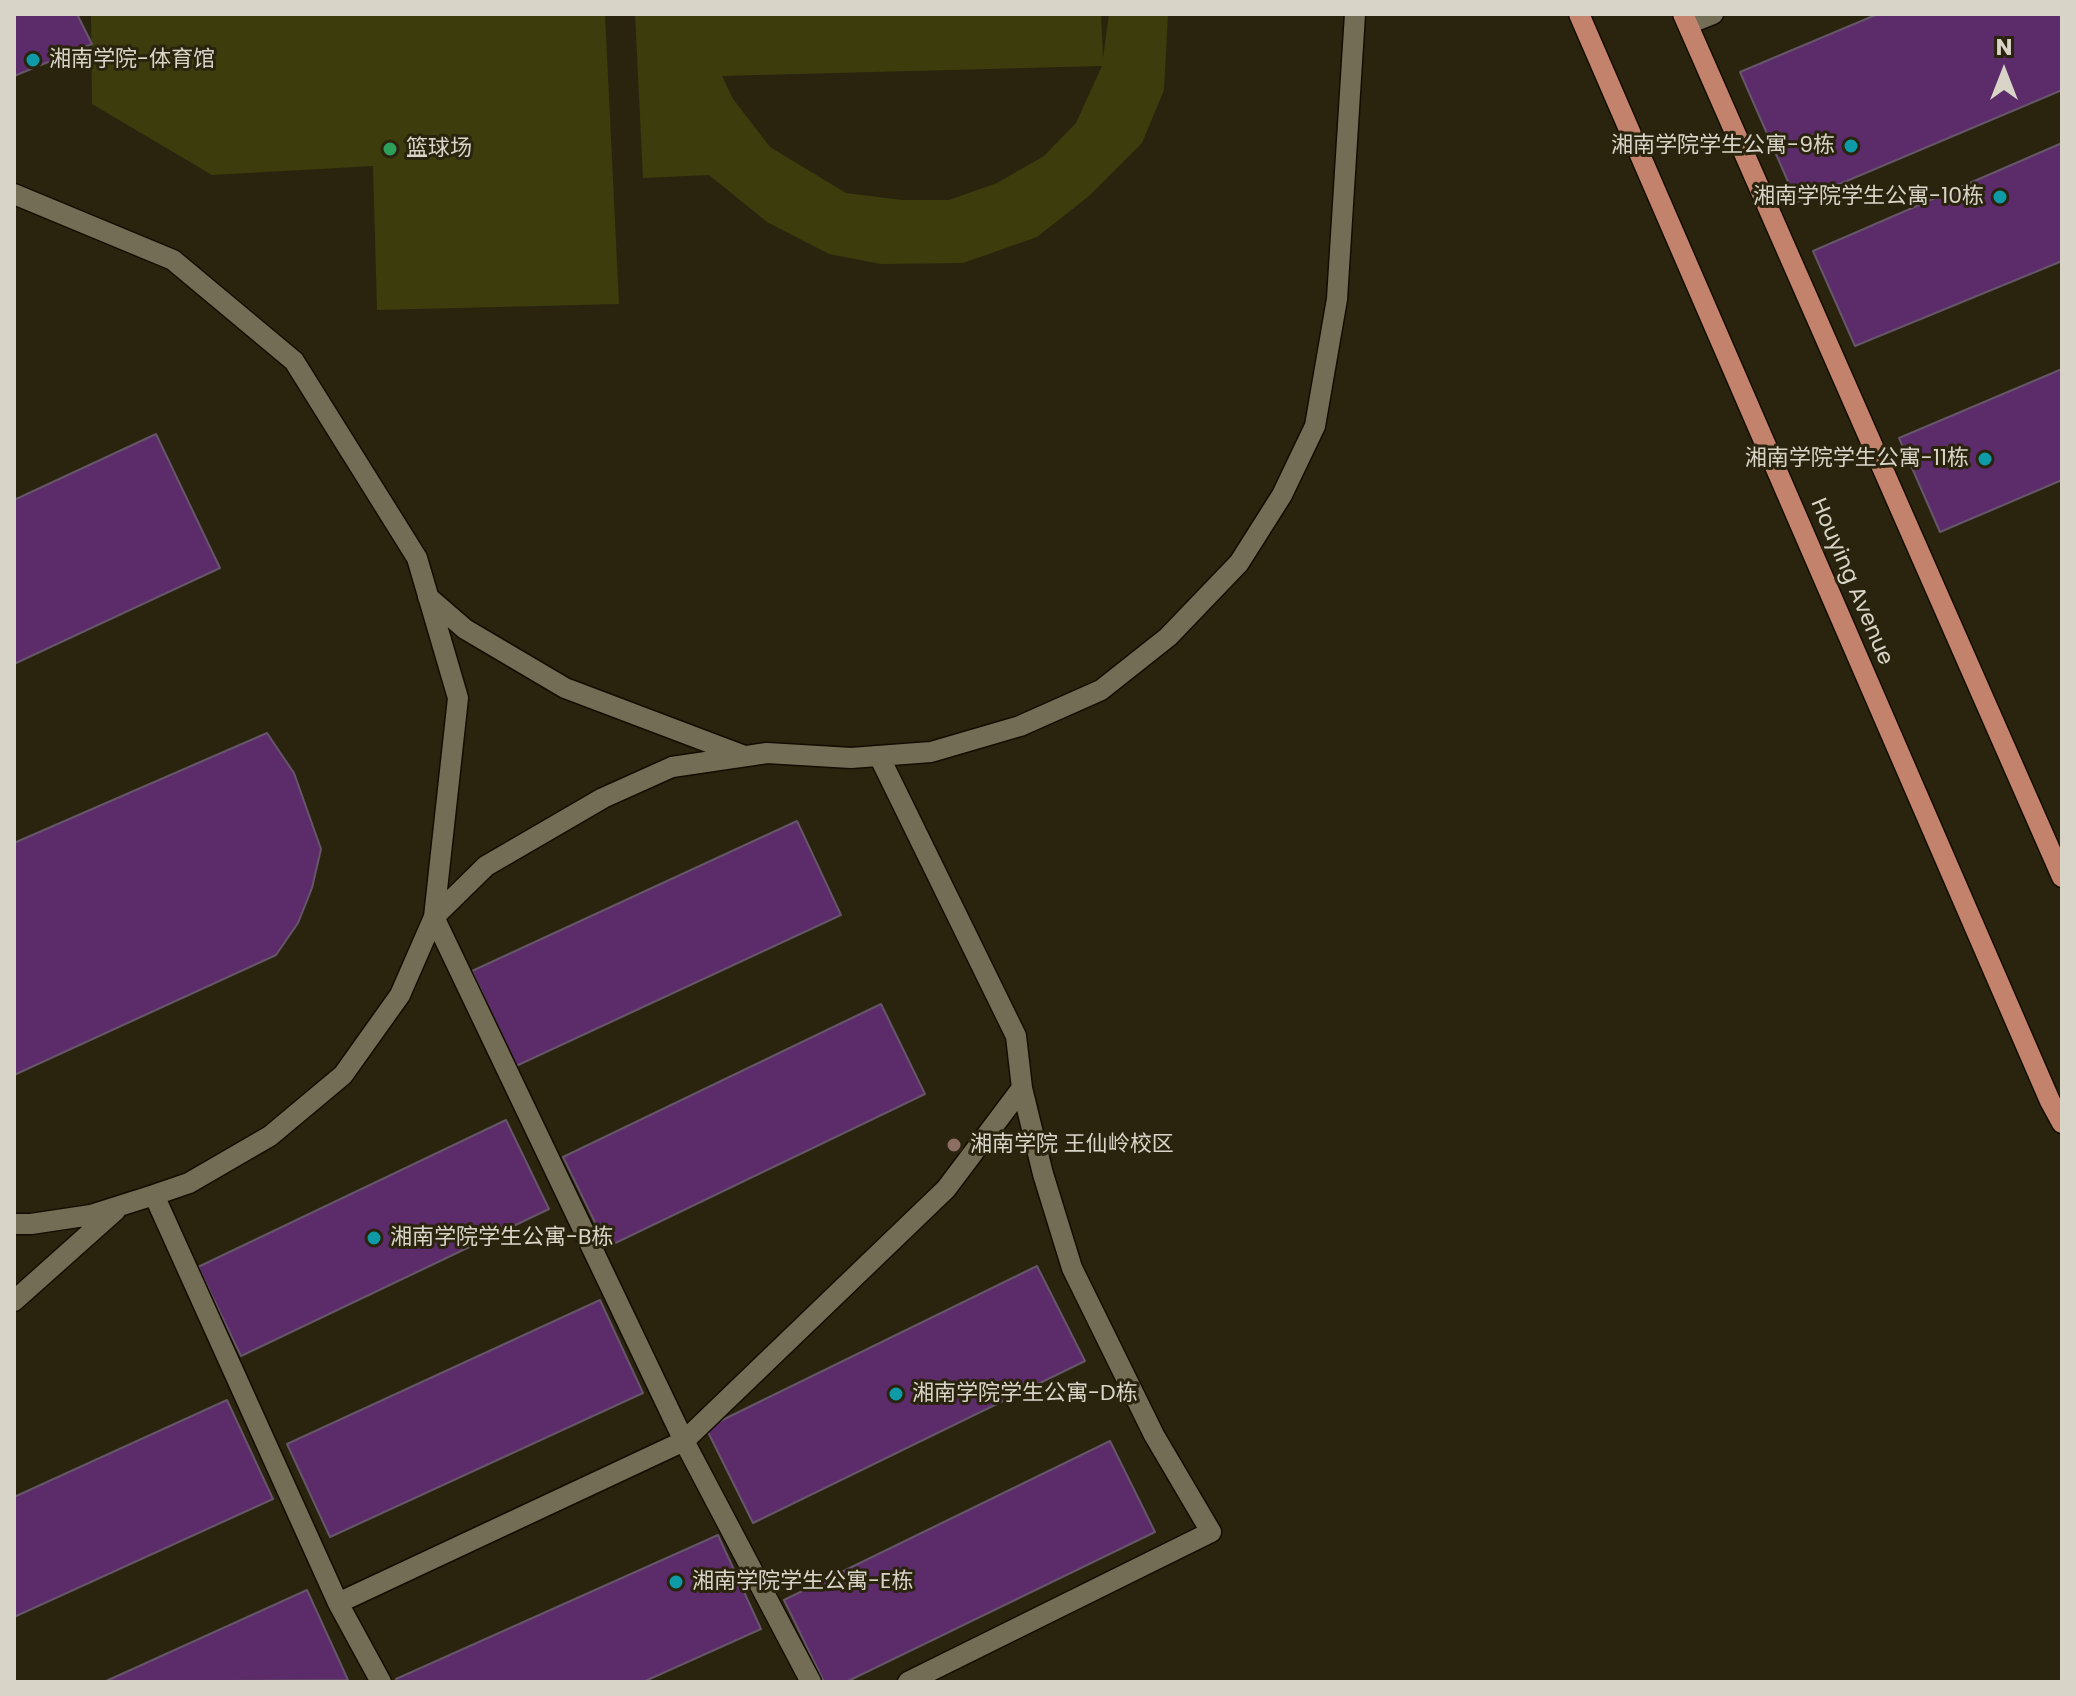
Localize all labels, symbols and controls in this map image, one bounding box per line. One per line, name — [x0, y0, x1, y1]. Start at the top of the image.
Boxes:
north arrow — [1964, 32, 2044, 112]
text: N — [1996, 32, 2012, 63]
place label: 湘南学院-体育馆 — [49, 47, 215, 73]
marker: 湘南学院-体育馆 — [24, 51, 42, 69]
place label: 湘南学院学生公寓-9栋 — [1611, 133, 1835, 159]
place label: 篮球场 — [406, 136, 472, 162]
marker: 湘南学院学生公寓-9栋 — [1842, 137, 1860, 155]
marker: 篮球场 — [381, 140, 399, 158]
place label: 湘南学院学生公寓-10栋 — [1753, 184, 1984, 210]
marker: 湘南学院学生公寓-10栋 — [1991, 188, 2009, 206]
place label: 湘南学院学生公寓-11栋 — [1745, 446, 1969, 472]
marker: 湘南学院学生公寓-11栋 — [1976, 450, 1994, 468]
street label: Houying Avenue — [1804, 495, 1898, 669]
place label: 湘南学院 王仙岭校区 — [970, 1132, 1174, 1158]
marker: 湘南学院 王仙岭校区 — [945, 1136, 963, 1154]
place label: 湘南学院学生公寓-B栋 — [390, 1225, 614, 1251]
marker: 湘南学院学生公寓-B栋 — [365, 1229, 383, 1247]
place label: 湘南学院学生公寓-D栋 — [912, 1381, 1138, 1407]
marker: 湘南学院学生公寓-D栋 — [887, 1385, 905, 1403]
place label: 湘南学院学生公寓-E栋 — [692, 1569, 913, 1595]
marker: 湘南学院学生公寓-E栋 — [667, 1573, 685, 1591]

